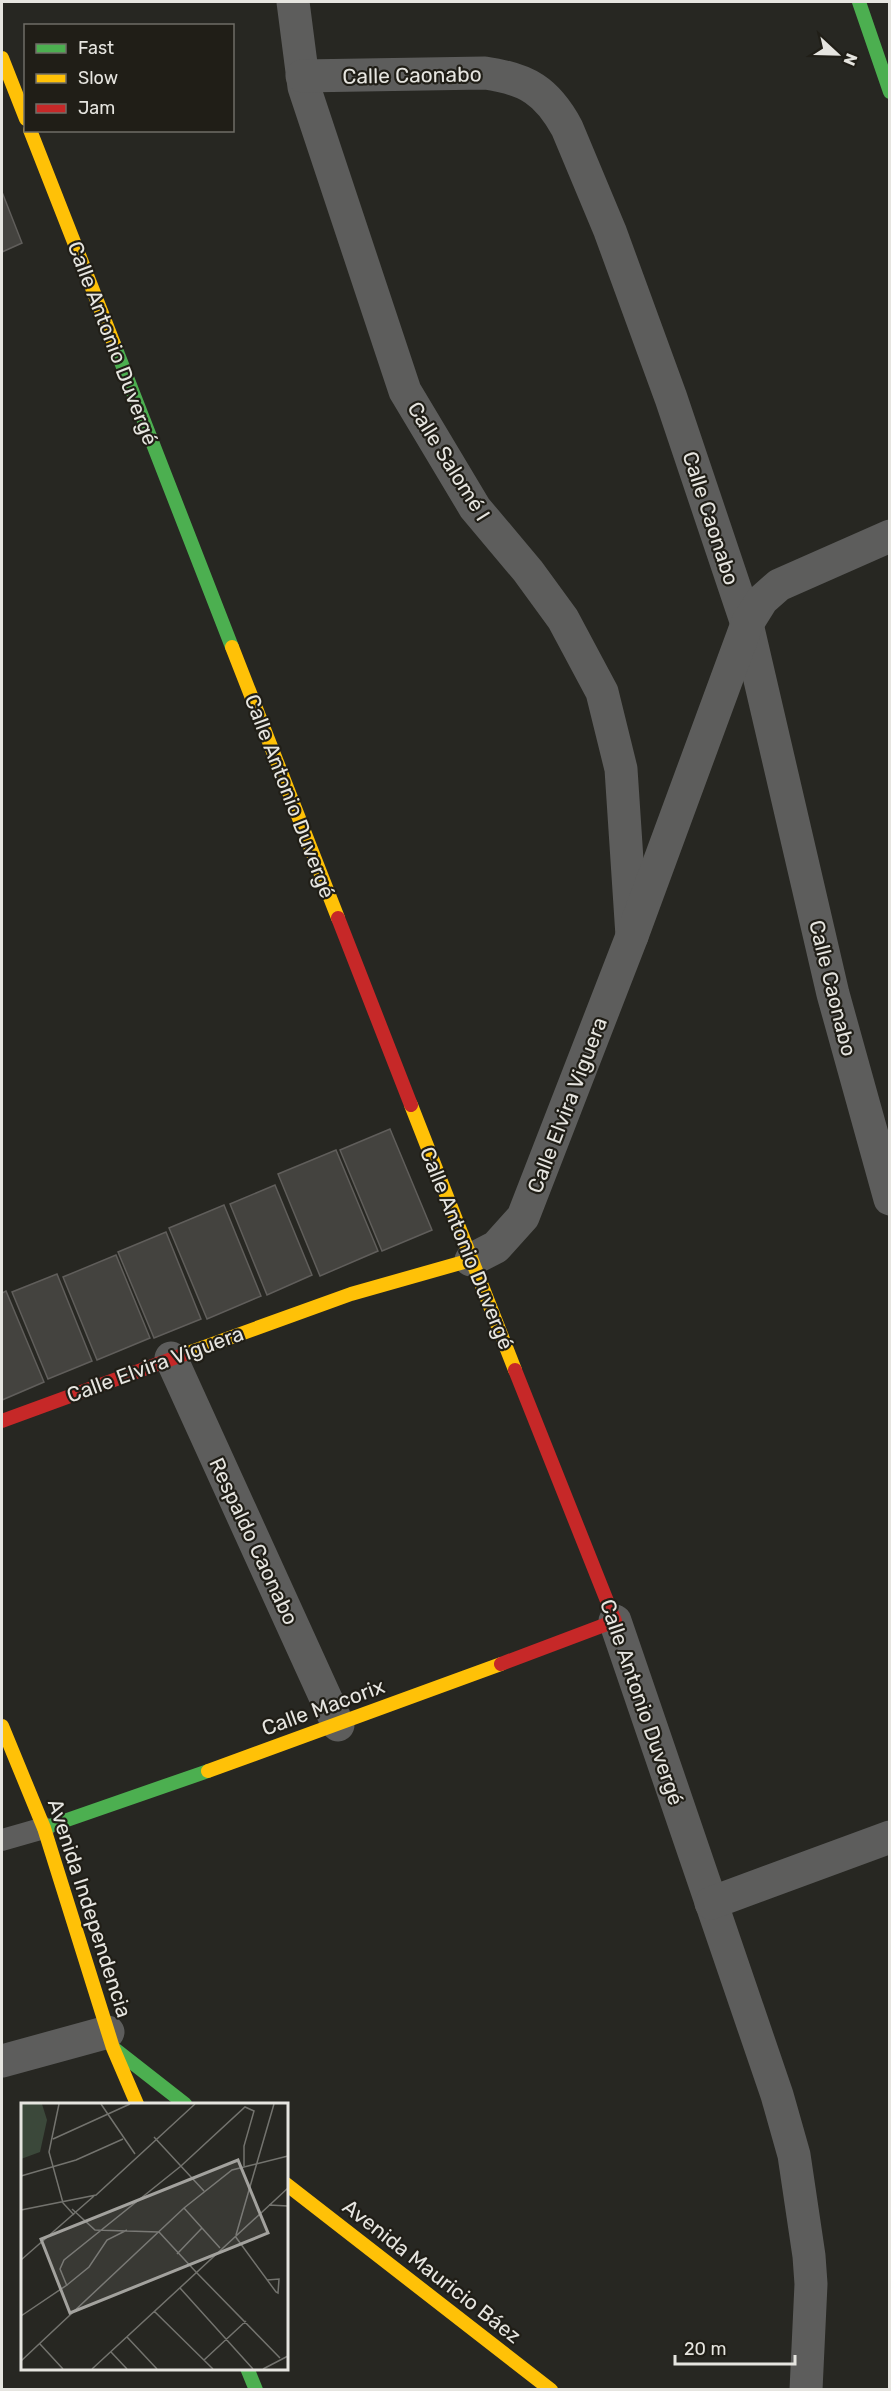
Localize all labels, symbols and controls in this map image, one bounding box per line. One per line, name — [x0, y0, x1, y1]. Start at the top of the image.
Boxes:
legend — [24, 24, 234, 132]
north arrow — [807, 24, 867, 84]
text: Fast — [78, 37, 114, 59]
text: N — [839, 51, 861, 68]
street label: Calle Caonabo — [342, 61, 482, 89]
text: Slow — [78, 67, 118, 89]
text: Jam — [78, 97, 115, 119]
street label: Calle Antonio Duvergé — [63, 238, 163, 448]
street label: Calle Salomé I — [402, 397, 496, 525]
street label: Calle Caonabo — [678, 448, 744, 588]
street label: Calle Antonio Duvergé — [240, 691, 340, 901]
street label: Calle Caonabo — [804, 917, 862, 1059]
street label: Calle Elvira Viguera — [522, 1014, 612, 1196]
street label: Calle Antonio Duvergé — [415, 1143, 519, 1353]
street label: Calle Elvira Viguera — [63, 1320, 247, 1408]
street label: Respaldo Caonabo — [204, 1453, 304, 1629]
street label: Calle Antonio Duvergé — [595, 1596, 689, 1808]
street label: Calle Macorix — [258, 1673, 388, 1741]
street label: Avenida Independencia — [43, 1796, 137, 2020]
inset map — [21, 2103, 288, 2370]
street label: Avenida Mauricio Báez — [338, 2194, 526, 2348]
scale bar — [675, 2328, 795, 2366]
text: 20 m — [684, 2338, 726, 2360]

